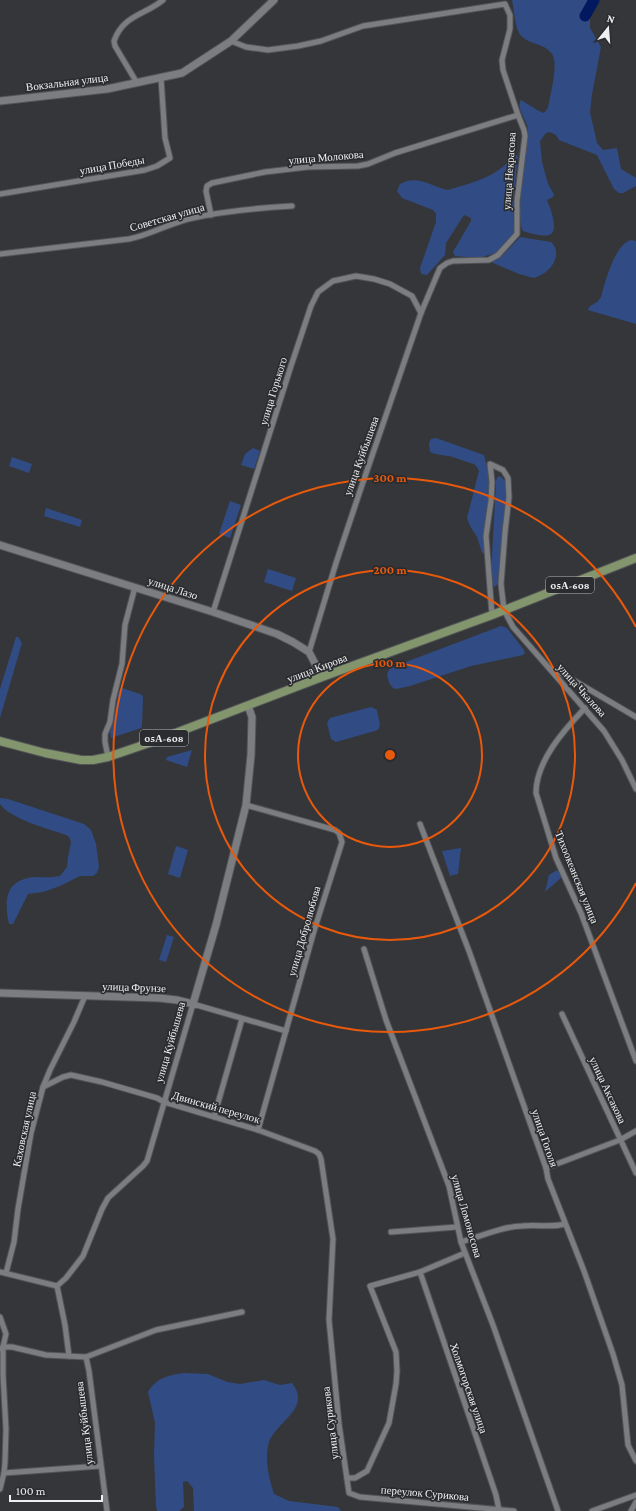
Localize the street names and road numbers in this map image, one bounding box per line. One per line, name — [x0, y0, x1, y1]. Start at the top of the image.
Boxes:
street label: Вокзальная улица — [25, 71, 109, 93]
street label: улица Некрасова — [500, 132, 518, 210]
street label: улица Молокова — [288, 148, 364, 166]
street label: улица Победы — [79, 153, 146, 177]
street label: Советская улица — [128, 201, 206, 233]
street label: улица Горького — [257, 355, 289, 427]
street label: улица Куйбышева — [341, 415, 381, 497]
street label: улица Лазо — [147, 574, 200, 602]
road number: 05А-608 — [546, 577, 594, 593]
street label: улица Кирова — [285, 651, 349, 685]
street label: улица Чкалова — [555, 661, 609, 719]
road number: 05А-608 — [140, 730, 188, 746]
street label: Тихоокеанская улица — [553, 829, 601, 925]
street label: улица Добролюбова — [285, 884, 323, 978]
street label: улица Фрунзе — [102, 980, 166, 994]
street label: улица Куйбышева — [153, 1000, 187, 1084]
street label: улица Аксакова — [587, 1055, 629, 1125]
street label: Двинский переулок — [171, 1089, 262, 1125]
street label: Каховская улица — [10, 1090, 38, 1168]
street label: улица Гоголя — [530, 1108, 560, 1168]
street label: улица Ломоносова — [449, 1173, 485, 1259]
street label: Холмогорская улица — [448, 1341, 490, 1435]
street label: улица Куйбышева — [73, 1381, 95, 1465]
street label: улица Сурикова — [320, 1386, 340, 1460]
street label: переулок Сурикова — [380, 1483, 470, 1503]

